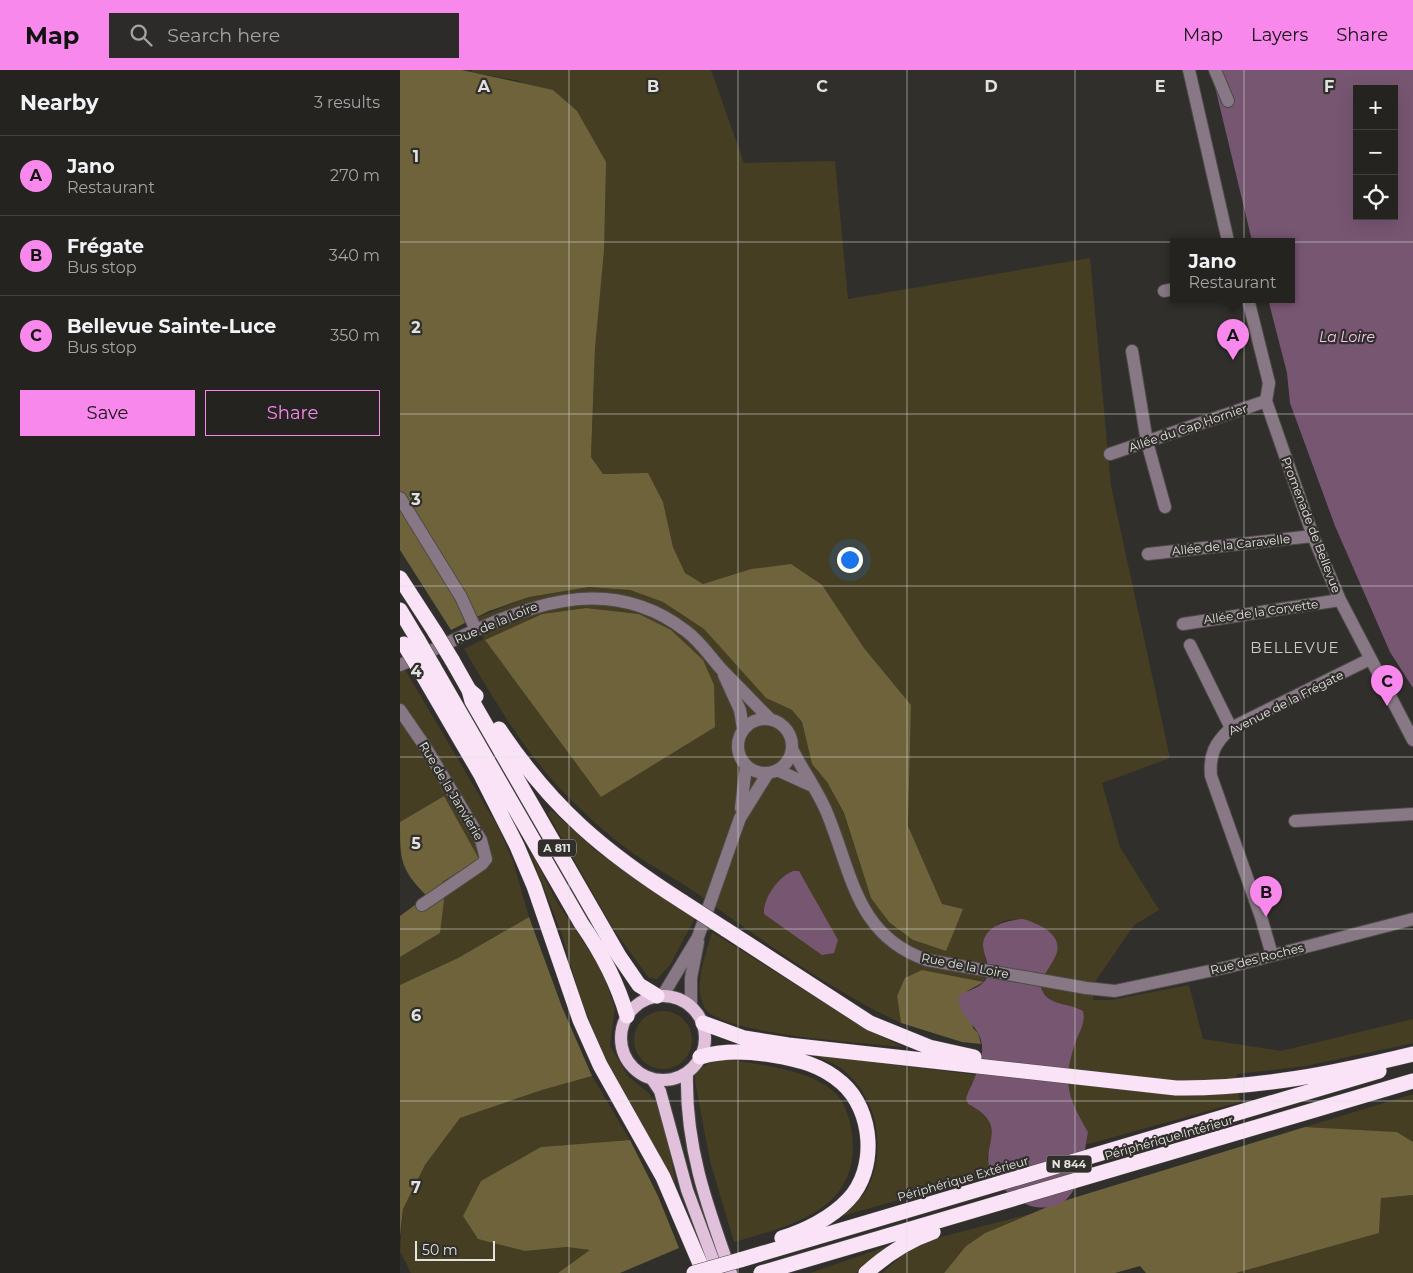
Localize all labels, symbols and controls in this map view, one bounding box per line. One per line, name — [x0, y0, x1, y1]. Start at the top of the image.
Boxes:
search box — [109, 13, 459, 58]
text: Map — [25, 21, 79, 50]
icon: search — [127, 21, 155, 49]
text: Search here — [167, 24, 280, 47]
text: Map — [1183, 24, 1223, 46]
text: Layers — [1251, 24, 1308, 46]
text: Share — [1336, 24, 1388, 46]
text: A — [477, 77, 491, 96]
text: B — [647, 77, 659, 96]
text: C — [816, 77, 828, 96]
text: D — [984, 77, 998, 96]
text: E — [1155, 77, 1165, 96]
text: F — [1324, 77, 1334, 96]
map controls — [1353, 85, 1398, 220]
button: + — [1353, 85, 1398, 130]
text: Nearby — [20, 90, 99, 115]
text: 3 results — [314, 93, 380, 112]
button: − — [1353, 130, 1398, 175]
text: 1 — [413, 147, 419, 166]
text: Jano — [67, 155, 115, 178]
text: A — [30, 166, 42, 185]
text: 270 m — [330, 166, 380, 185]
button: locate — [1353, 175, 1398, 220]
text: Restaurant — [67, 178, 155, 197]
text: Frégate — [67, 235, 144, 258]
popup — [1170, 238, 1295, 303]
text: B — [30, 246, 42, 265]
text: 340 m — [329, 246, 380, 265]
text: Jano — [1189, 250, 1236, 273]
text: Bus stop — [67, 258, 137, 277]
text: Restaurant — [1189, 273, 1276, 292]
text: Bellevue Sainte-Luce — [67, 315, 276, 338]
text: 2 — [411, 318, 421, 337]
pin: A — [1217, 319, 1249, 360]
text: C — [30, 326, 42, 345]
text: 350 m — [330, 326, 380, 345]
water label: La Loire — [1319, 328, 1375, 346]
text: Bus stop — [67, 338, 137, 357]
button: Save — [20, 390, 195, 436]
button: Share — [205, 390, 380, 436]
street label: Allée du Cap Hornier — [1127, 400, 1249, 455]
street label: Promenade de Bellevue — [1279, 455, 1344, 595]
text: 3 — [410, 490, 421, 509]
street label: Allée de la Caravelle — [1171, 531, 1291, 558]
your location — [837, 547, 863, 573]
street label: Allée de la Corvette — [1203, 596, 1319, 627]
street label: Rue de la Loire — [452, 598, 540, 647]
district label: BELLEVUE — [1250, 638, 1340, 657]
text: 4 — [410, 662, 422, 681]
pin: C — [1371, 665, 1403, 706]
street label: Avenue de la Frégate — [1226, 667, 1346, 738]
street label: Rue de la Janvierie — [416, 739, 487, 843]
text: 5 — [411, 834, 421, 853]
road number: A 811 — [538, 840, 576, 856]
pin: B — [1250, 876, 1282, 917]
street label: Rue des Roches — [1209, 940, 1305, 977]
street label: Rue de la Loire — [920, 950, 1010, 981]
text: 6 — [411, 1006, 421, 1025]
street label: Périphérique Intérieur — [1103, 1112, 1235, 1163]
street label: Périphérique Extérieur — [895, 1153, 1030, 1204]
road number: N 844 — [1046, 1156, 1092, 1172]
text: 7 — [411, 1178, 421, 1197]
scale bar — [415, 1238, 495, 1261]
text: 50 m — [422, 1241, 458, 1259]

